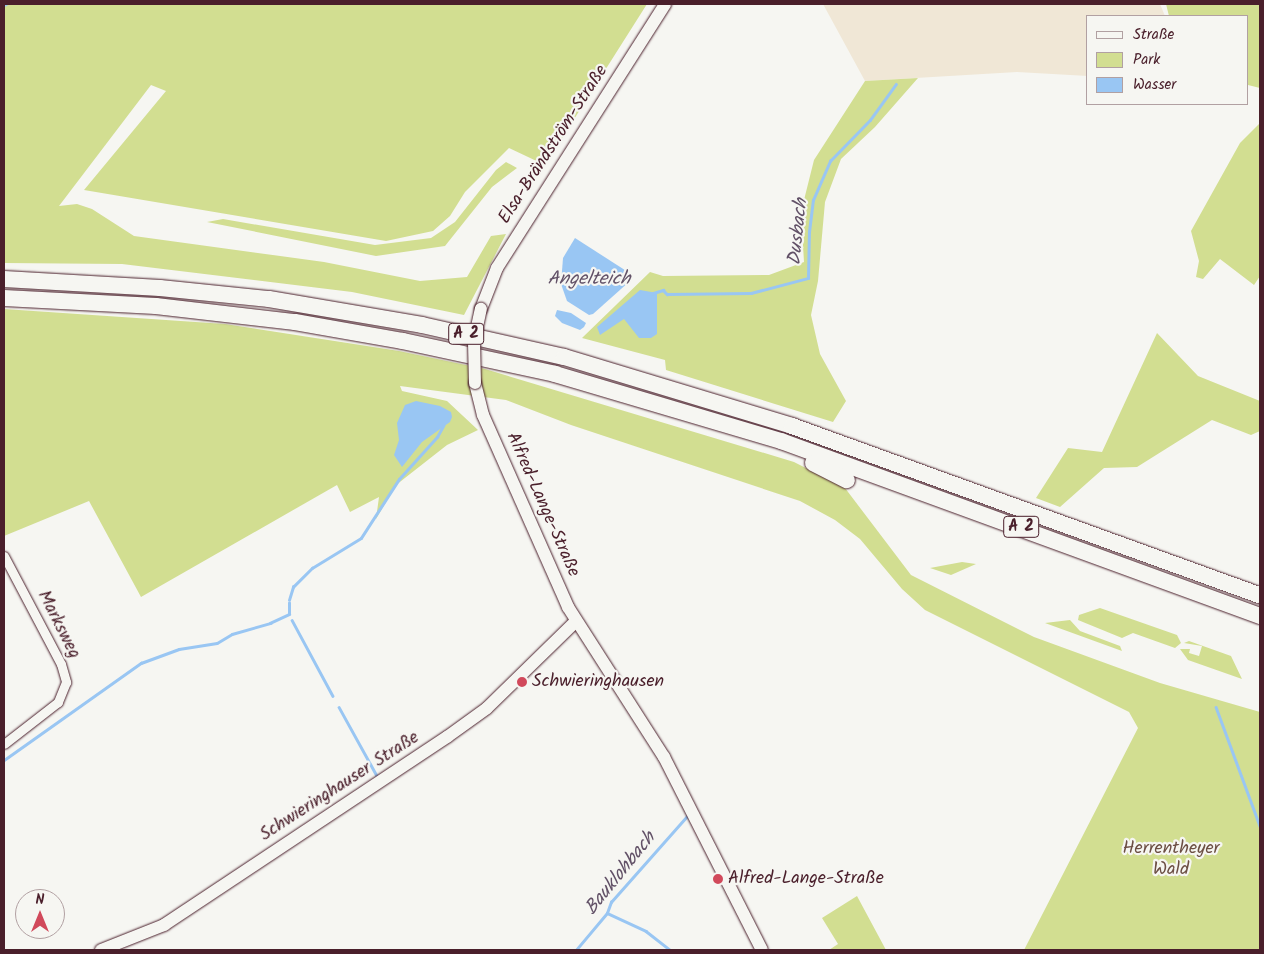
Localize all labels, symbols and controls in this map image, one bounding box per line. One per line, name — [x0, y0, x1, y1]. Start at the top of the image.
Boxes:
legend — [1086, 15, 1249, 105]
text: Straße — [1133, 23, 1174, 47]
text: Park — [1133, 48, 1160, 72]
street label: Elsa-Brändström-Straße — [495, 62, 613, 228]
text: Wasser — [1133, 73, 1176, 97]
water label: Dusbach — [784, 197, 814, 267]
water label: Angelteich — [548, 269, 630, 291]
road number: A 2 — [447, 320, 485, 348]
street label: Alfred-Lange-Straße — [500, 429, 584, 581]
road number: A 2 — [1002, 514, 1040, 540]
street label: Marksweg — [32, 587, 84, 663]
place label: Schwieringhausen — [532, 671, 664, 693]
marker: Schwieringhausen — [516, 676, 528, 688]
street label: Schwieringhauser Straße — [256, 727, 424, 847]
water label: Bauklohbach — [581, 828, 661, 920]
park label: Herrentheyer Wald — [1123, 839, 1219, 882]
place label: Alfred-Lange-Straße — [728, 868, 884, 890]
marker: Alfred-Lange-Straße — [712, 873, 724, 885]
north arrow — [15, 889, 65, 939]
text: N — [36, 889, 44, 911]

